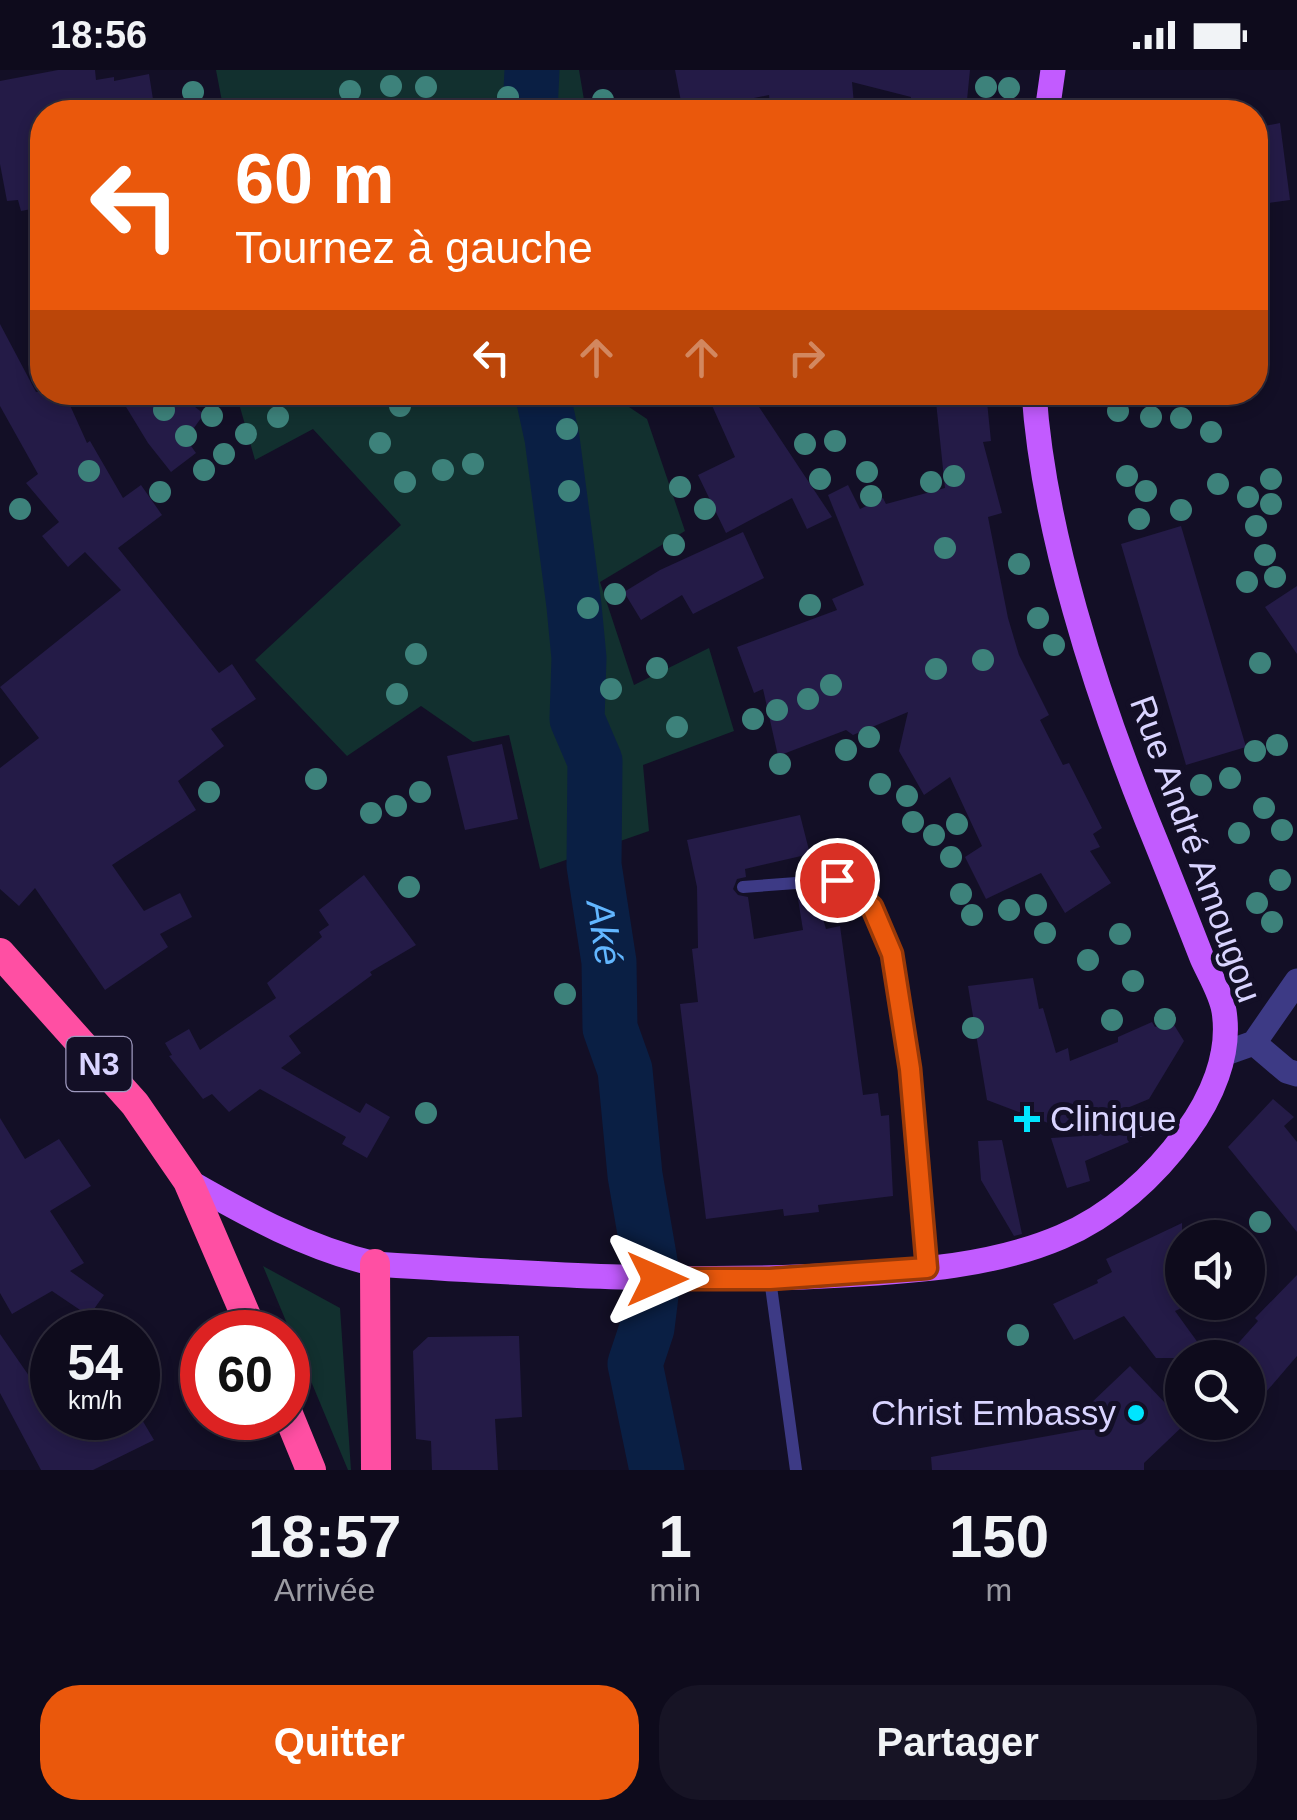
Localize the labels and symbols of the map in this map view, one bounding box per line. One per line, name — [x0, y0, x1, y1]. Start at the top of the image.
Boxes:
street label: Rue André Amougou — [1123, 690, 1270, 1007]
pin — [795, 838, 880, 923]
water label: Aké — [578, 895, 630, 968]
road number: N3 — [66, 1037, 132, 1091]
place label: Clinique — [1050, 1099, 1176, 1138]
marker: Clinique — [1014, 1106, 1040, 1132]
position arrow — [605, 1227, 709, 1331]
speed limit sign: 60 — [180, 1310, 310, 1440]
place label: Christ Embassy — [871, 1393, 1116, 1432]
marker: Christ Embassy — [1125, 1402, 1147, 1424]

